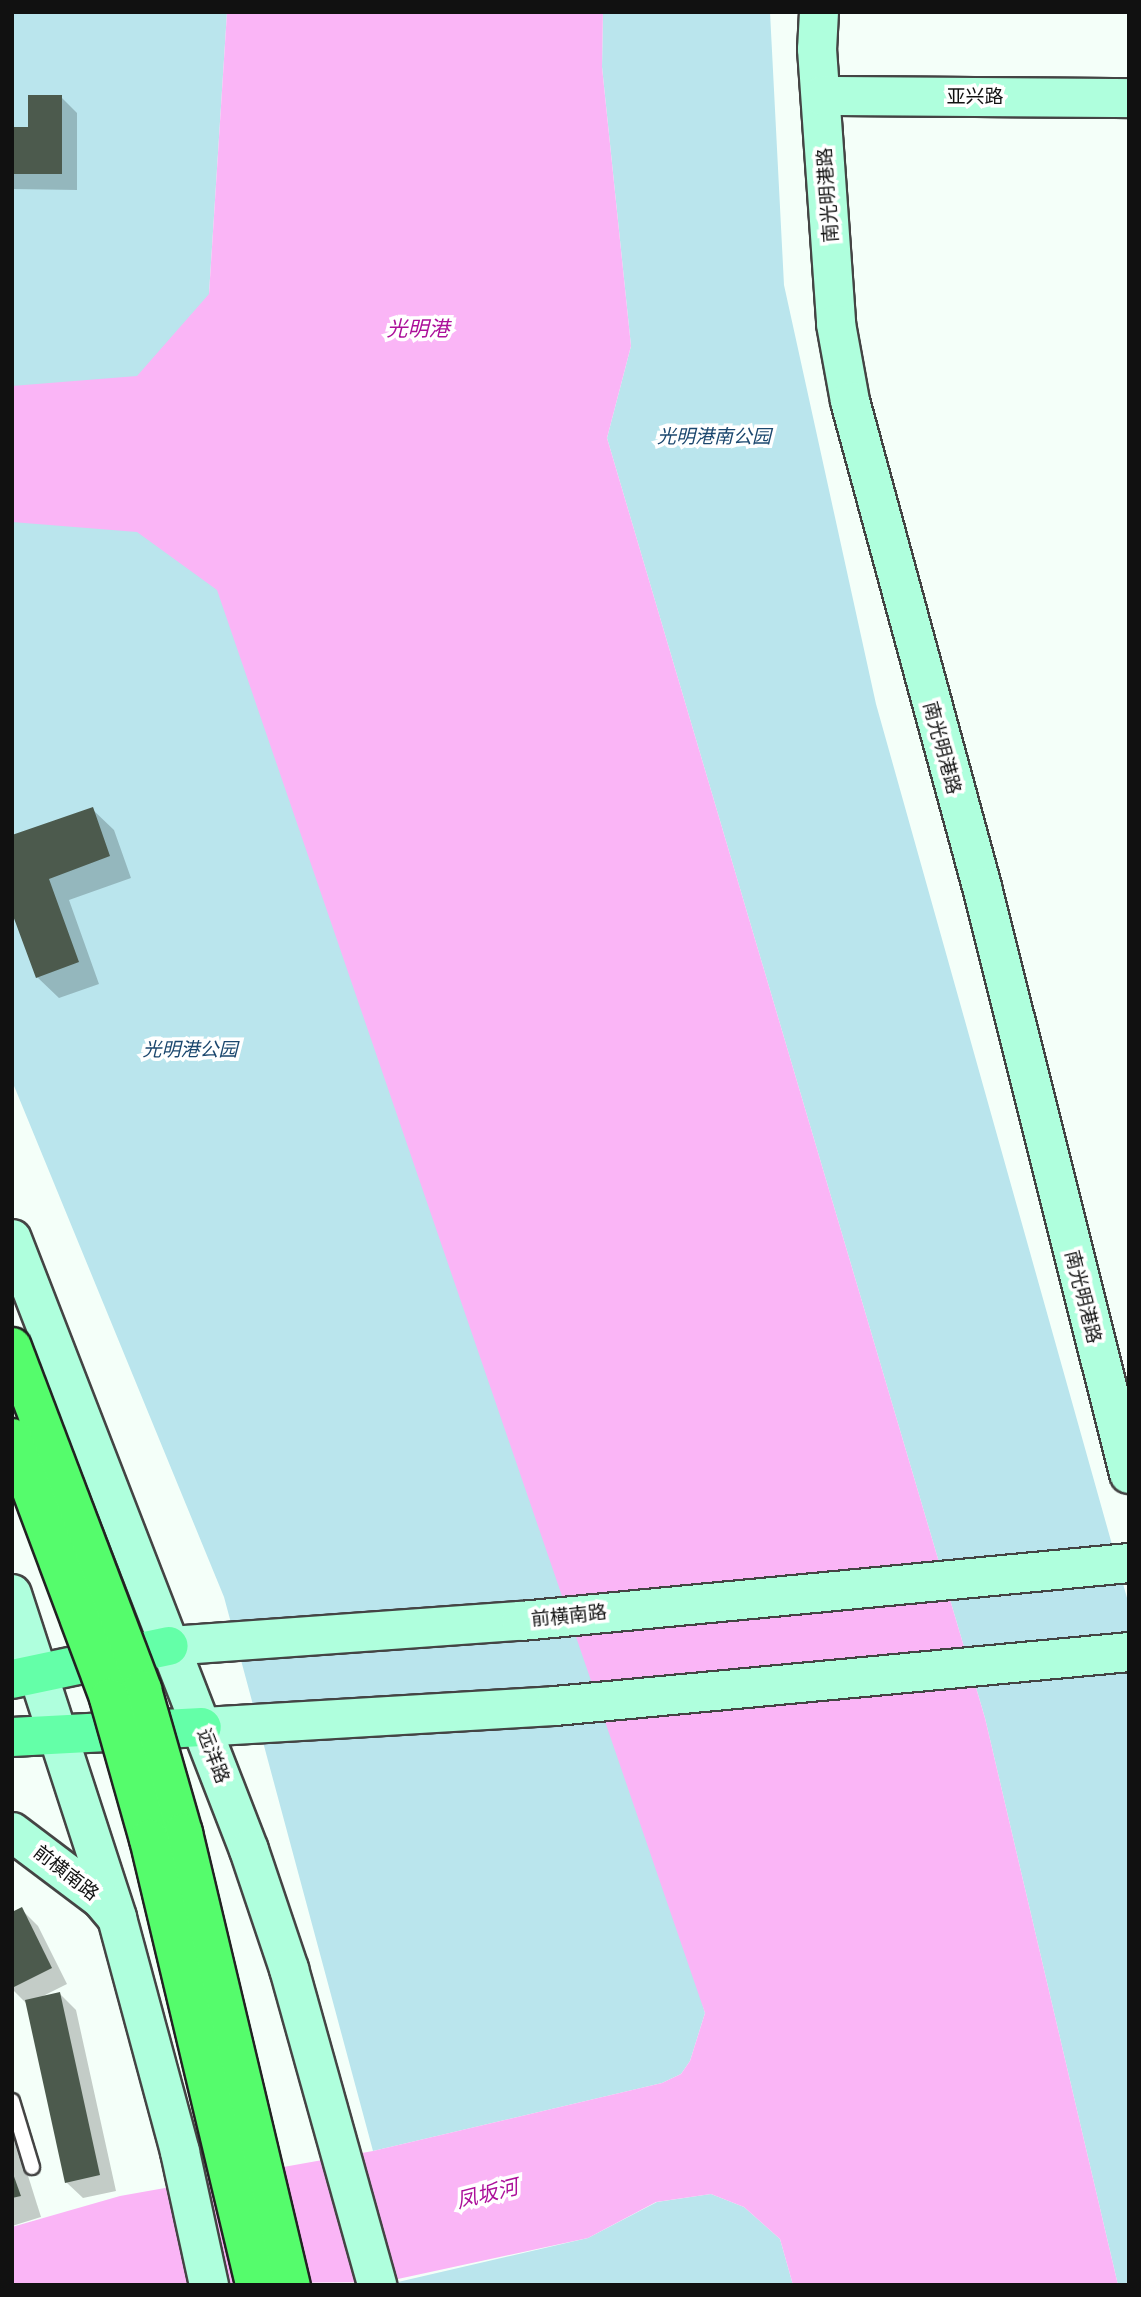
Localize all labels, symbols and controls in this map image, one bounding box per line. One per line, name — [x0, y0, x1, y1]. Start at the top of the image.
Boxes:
street label: 亚兴路 — [947, 86, 1003, 108]
street label: 南光明港路 — [813, 147, 843, 243]
water label: 光明港 — [387, 315, 449, 341]
park label: 光明港南公园 — [657, 426, 771, 448]
street label: 南光明港路 — [919, 699, 965, 797]
park label: 光明港公园 — [143, 1039, 237, 1061]
street label: 南光明港路 — [1060, 1248, 1106, 1346]
street label: 前横南路 — [530, 1601, 608, 1631]
street label: 远洋路 — [192, 1725, 234, 1787]
street label: 前横南路 — [29, 1841, 103, 1905]
water label: 凤坂河 — [453, 2173, 521, 2213]

